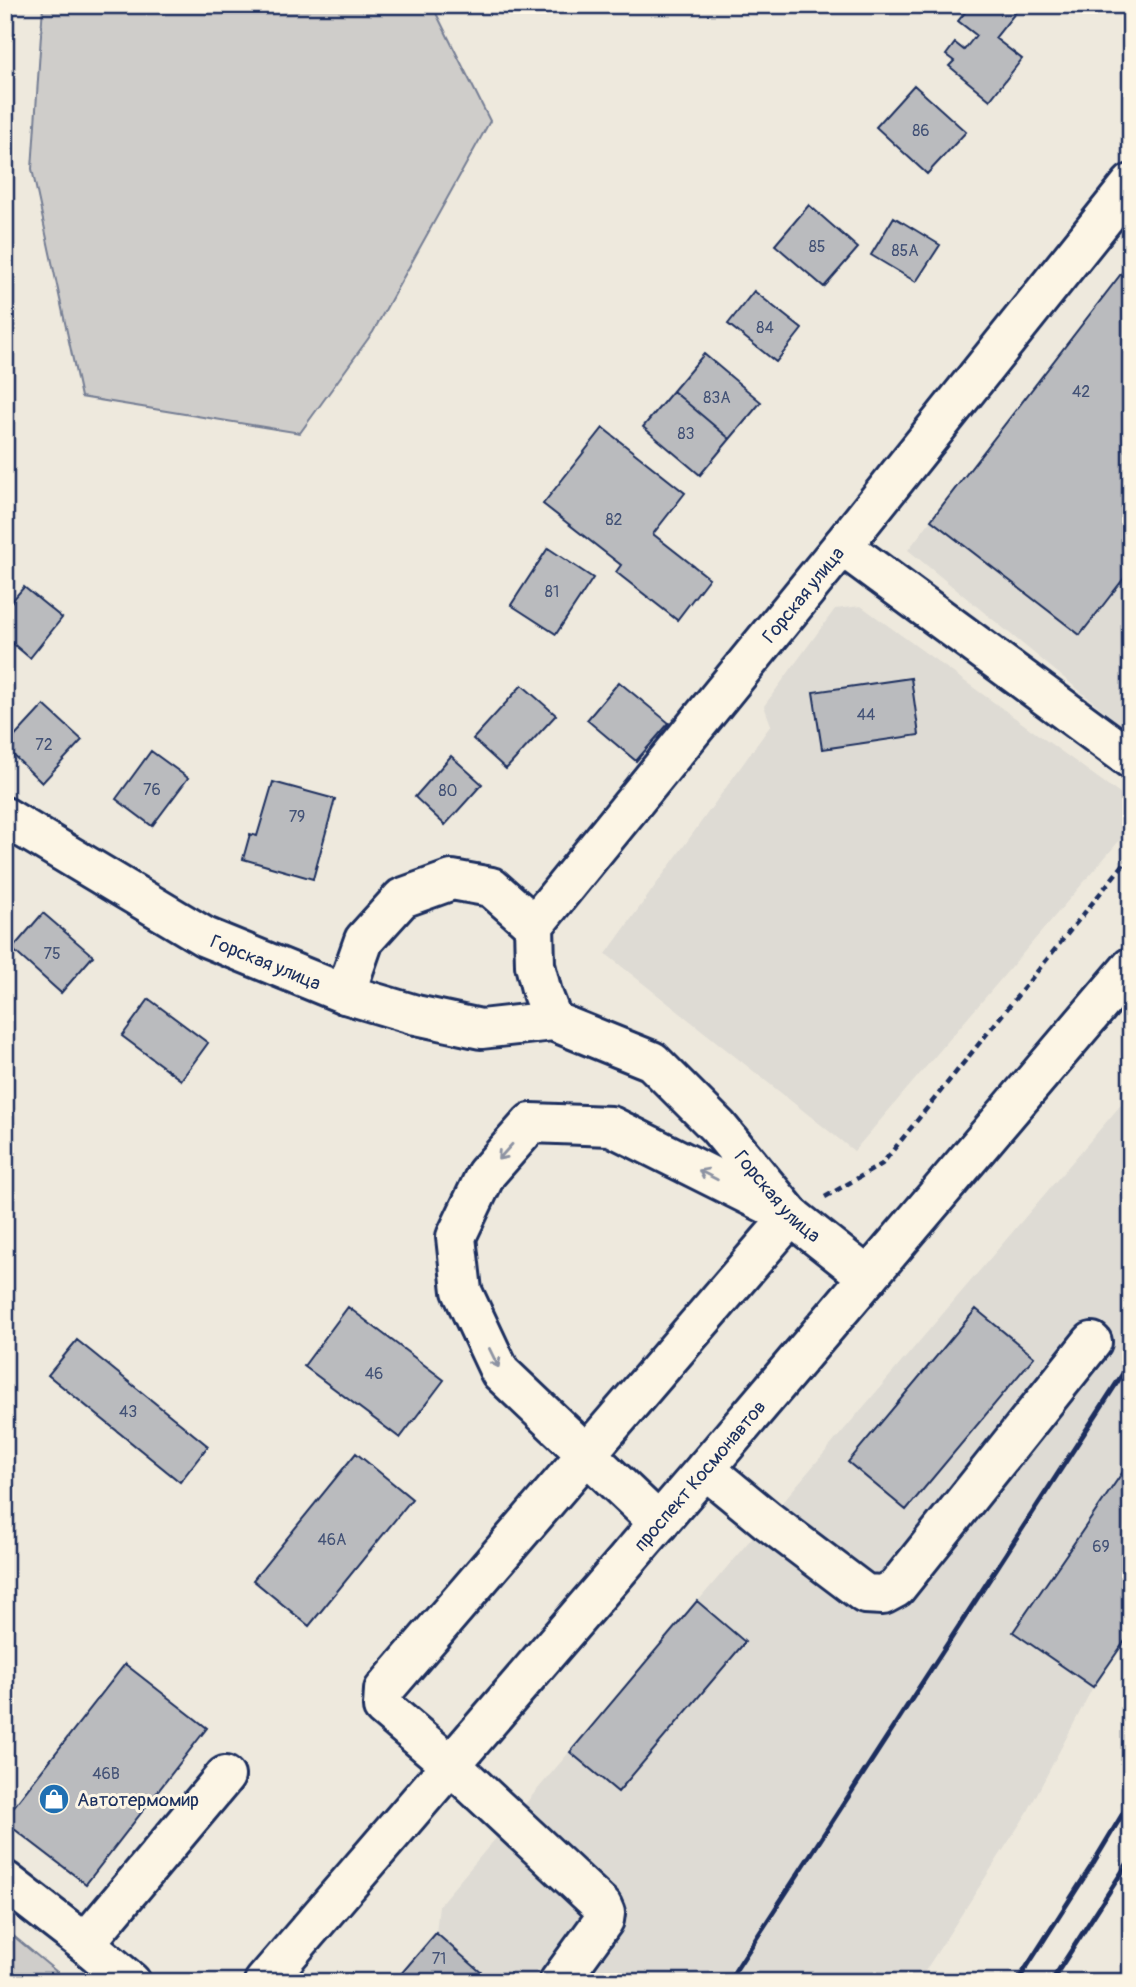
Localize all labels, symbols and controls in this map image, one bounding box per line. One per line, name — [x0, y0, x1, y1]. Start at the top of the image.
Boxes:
house number: 86 — [912, 121, 930, 141]
house number: 85 — [809, 237, 825, 257]
house number: 85А — [891, 241, 919, 261]
house number: 84 — [756, 318, 774, 338]
house number: 42 — [1072, 382, 1090, 402]
house number: 83А — [703, 388, 731, 408]
house number: 83 — [678, 424, 695, 444]
house number: 82 — [605, 510, 623, 530]
street label: Горская улица — [757, 542, 850, 648]
house number: 81 — [545, 582, 559, 602]
house number: 44 — [857, 705, 875, 725]
house number: 72 — [35, 735, 53, 755]
house number: 76 — [143, 780, 161, 800]
house number: 80 — [439, 781, 458, 801]
house number: 79 — [289, 807, 305, 827]
street label: Горская улица — [207, 930, 324, 996]
house number: 75 — [43, 944, 61, 964]
one-way arrow — [497, 1143, 513, 1161]
street label: Горская улица — [729, 1146, 825, 1248]
one-way arrow — [698, 1167, 719, 1181]
one-way arrow — [487, 1347, 501, 1368]
house number: 46 — [365, 1364, 383, 1384]
street label: проспект Космонавтов — [629, 1395, 771, 1556]
house number: 43 — [119, 1402, 137, 1422]
house number: 46А — [318, 1530, 346, 1550]
house number: 69 — [1092, 1537, 1110, 1557]
house number: 46В — [92, 1764, 120, 1784]
shop icon: Автотермомир — [37, 1782, 71, 1816]
place label: Автотермомир — [77, 1788, 199, 1812]
house number: 71 — [432, 1949, 446, 1969]

